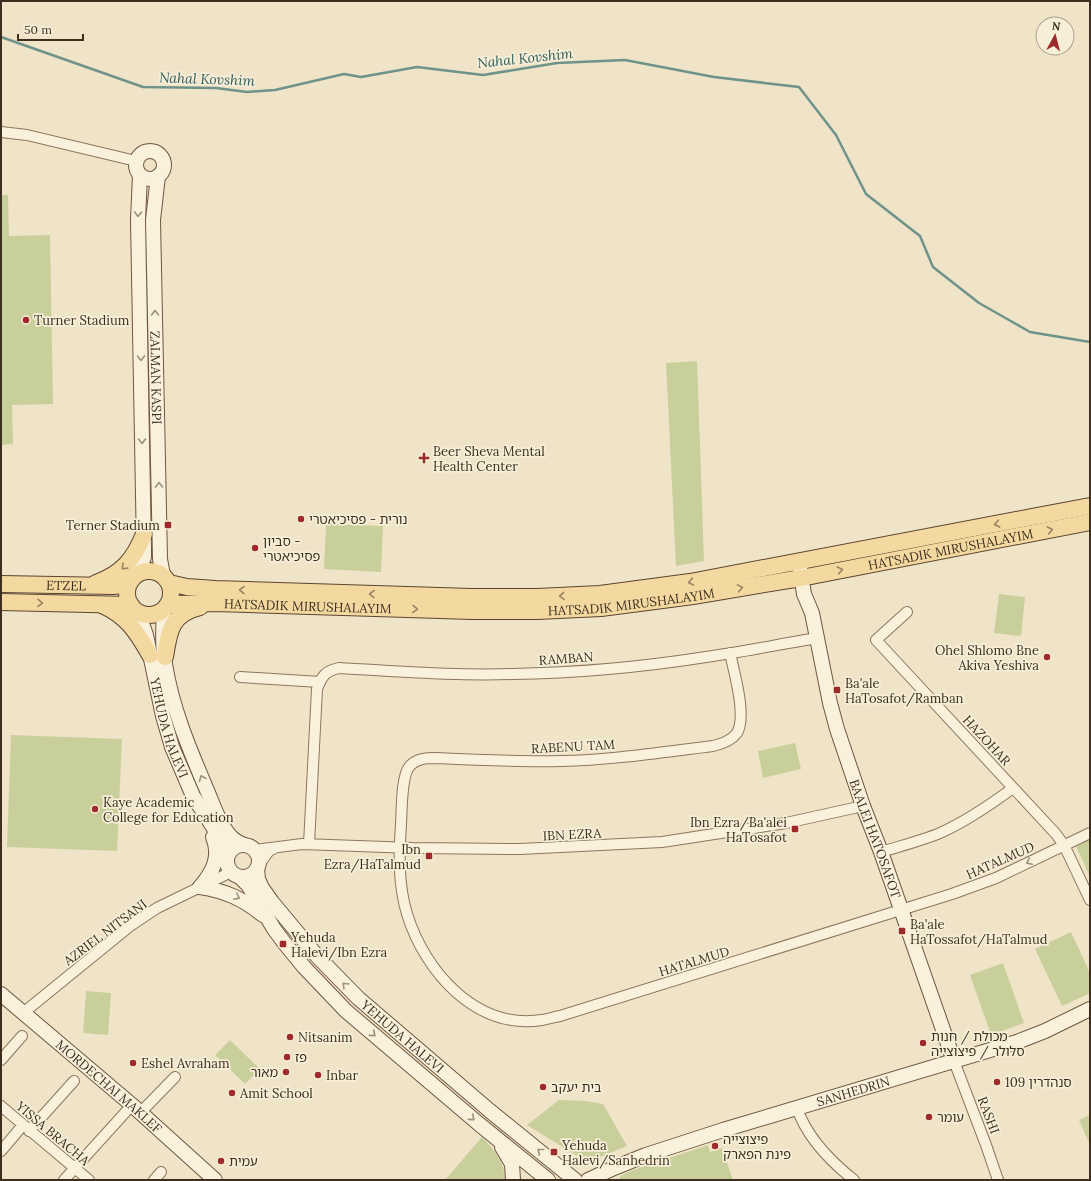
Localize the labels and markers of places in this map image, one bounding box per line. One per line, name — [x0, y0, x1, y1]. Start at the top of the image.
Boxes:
place label: Turner Stadium — [34, 312, 130, 329]
marker: Turner Stadium — [21, 315, 31, 325]
place label: Beer Sheva Mental Health Center — [433, 443, 545, 475]
marker: Beer Sheva Mental Health Center — [418, 452, 430, 464]
place label: נורית - פסיכיאטרי — [309, 511, 407, 528]
marker: נורית - פסיכיאטרי — [296, 514, 306, 524]
place label: Terner Stadium — [66, 517, 160, 534]
marker: Terner Stadium — [163, 520, 173, 530]
place label: סביון - פסיכיאטרי — [263, 533, 320, 565]
marker: סביון - פסיכיאטרי — [250, 543, 260, 553]
place label: Ohel Shlomo Bne Akiva Yeshiva — [935, 642, 1039, 674]
marker: Ohel Shlomo Bne Akiva Yeshiva — [1042, 652, 1052, 662]
place label: Ba'ale HaTosafot/Ramban — [845, 675, 964, 707]
marker: Ba'ale HaTosafot/Ramban — [832, 685, 842, 695]
place label: Kaye Academic College for Education — [103, 794, 234, 826]
marker: Kaye Academic College for Education — [90, 804, 100, 814]
place label: Ibn Ezra/Ba'alei HaTosafot — [690, 814, 787, 846]
marker: Ibn Ezra/Ba'alei HaTosafot — [790, 824, 800, 834]
place label: Ibn Ezra/HaTalmud — [324, 841, 421, 873]
marker: Ibn Ezra/HaTalmud — [424, 851, 434, 861]
place label: Ba'ale HaTossafot/HaTalmud — [910, 916, 1048, 948]
marker: Ba'ale HaTossafot/HaTalmud — [897, 926, 907, 936]
place label: Yehuda Halevi/Ibn Ezra — [290, 929, 388, 961]
marker: Yehuda Halevi/Ibn Ezra — [278, 939, 288, 949]
place label: מכולת / חנות סלולר / פיצוצייה — [931, 1028, 1025, 1060]
place label: Nitsanim — [298, 1029, 353, 1046]
marker: Nitsanim — [285, 1032, 295, 1042]
marker: מכולת / חנות סלולר / פיצוצייה — [918, 1038, 928, 1048]
place label: פז — [295, 1049, 307, 1066]
marker: פז — [282, 1052, 292, 1062]
place label: Eshel Avraham — [141, 1055, 230, 1072]
marker: Eshel Avraham — [128, 1058, 138, 1068]
place label: מאור — [251, 1064, 278, 1081]
marker: מאור — [281, 1067, 291, 1077]
place label: Inbar — [326, 1067, 358, 1084]
marker: Inbar — [313, 1070, 323, 1080]
place label: סנהדרין 109 — [1005, 1074, 1072, 1091]
marker: סנהדרין 109 — [992, 1077, 1002, 1087]
place label: בית יעקב — [551, 1079, 601, 1096]
marker: בית יעקב — [538, 1082, 548, 1092]
place label: Amit School — [239, 1085, 313, 1102]
marker: Amit School — [227, 1088, 237, 1098]
place label: עומר — [937, 1109, 964, 1126]
marker: עומר — [924, 1112, 934, 1122]
place label: פיצוצייה פינת הפארק — [723, 1131, 791, 1163]
place label: Yehuda Halevi/Sanhedrin — [561, 1137, 670, 1169]
marker: פיצוצייה פינת הפארק — [710, 1141, 720, 1151]
marker: Yehuda Halevi/Sanhedrin — [549, 1147, 559, 1157]
place label: עמית — [229, 1153, 258, 1170]
marker: עמית — [216, 1156, 226, 1166]

